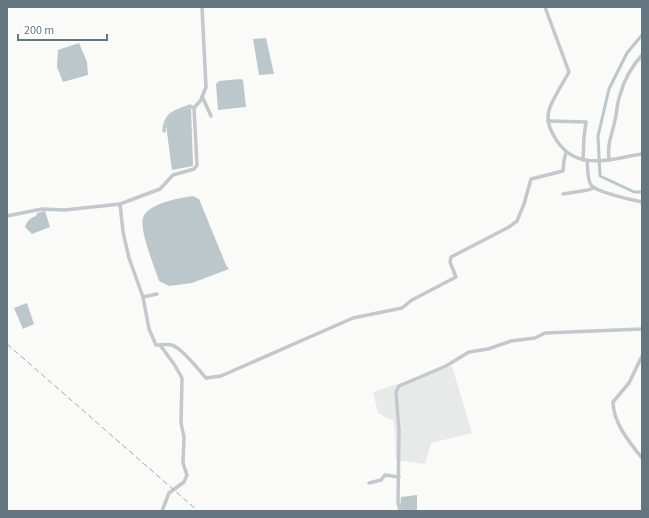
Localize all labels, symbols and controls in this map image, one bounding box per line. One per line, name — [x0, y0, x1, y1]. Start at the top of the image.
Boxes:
scale bar — [18, 16, 107, 42]
text: 200 m — [24, 22, 54, 39]

